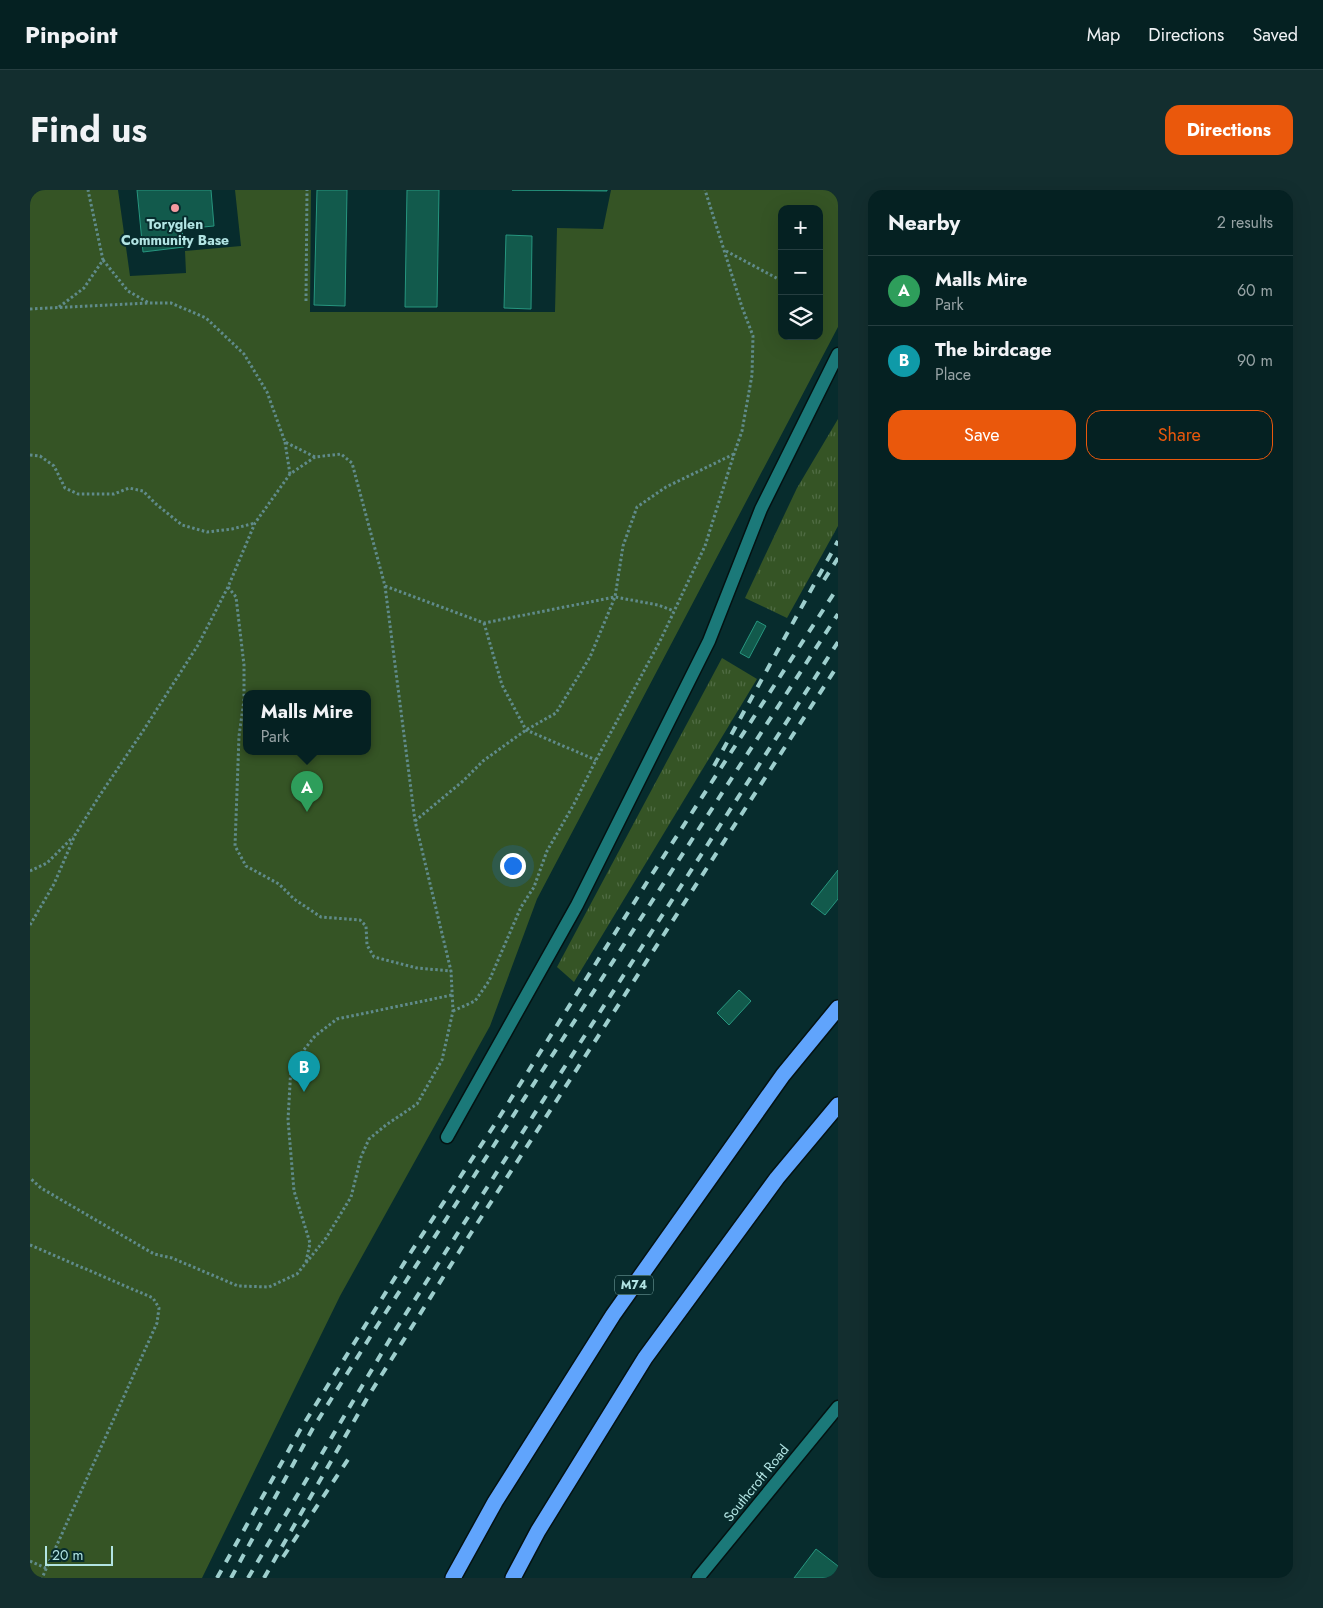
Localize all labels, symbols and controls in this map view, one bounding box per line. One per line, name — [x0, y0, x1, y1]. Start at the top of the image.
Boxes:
text: Pinpoint — [25, 17, 117, 52]
text: Map — [1087, 22, 1120, 48]
text: Directions — [1148, 22, 1224, 48]
text: Saved — [1252, 22, 1298, 48]
text: Find us — [30, 105, 147, 155]
button: Directions — [1165, 105, 1293, 155]
marker: Toryglen Community Base — [169, 202, 181, 214]
map controls — [778, 205, 823, 340]
button: + — [778, 205, 823, 250]
text: Nearby — [888, 208, 960, 238]
text: 2 results — [1217, 211, 1273, 234]
place label: Toryglen Community Base — [121, 214, 229, 250]
button: − — [778, 250, 823, 295]
text: Malls Mire — [935, 266, 1027, 293]
text: A — [898, 279, 910, 302]
text: 60 m — [1237, 279, 1273, 302]
text: Park — [935, 293, 964, 316]
button: layers — [778, 295, 823, 340]
text: The birdcage — [935, 336, 1052, 363]
text: B — [899, 349, 909, 372]
text: 90 m — [1237, 349, 1273, 372]
text: Place — [935, 363, 971, 386]
button: Save — [888, 410, 1076, 460]
button: Share — [1086, 410, 1273, 460]
popup — [243, 690, 371, 755]
text: Malls Mire — [261, 698, 353, 725]
text: Park — [261, 725, 289, 748]
pin: A — [291, 771, 323, 812]
your location — [500, 853, 526, 879]
pin: B — [288, 1051, 320, 1092]
road number: M74 — [615, 1276, 653, 1294]
street label: Southcroft Road — [719, 1440, 793, 1526]
scale bar — [45, 1543, 112, 1566]
text: 20 m — [52, 1545, 84, 1565]

